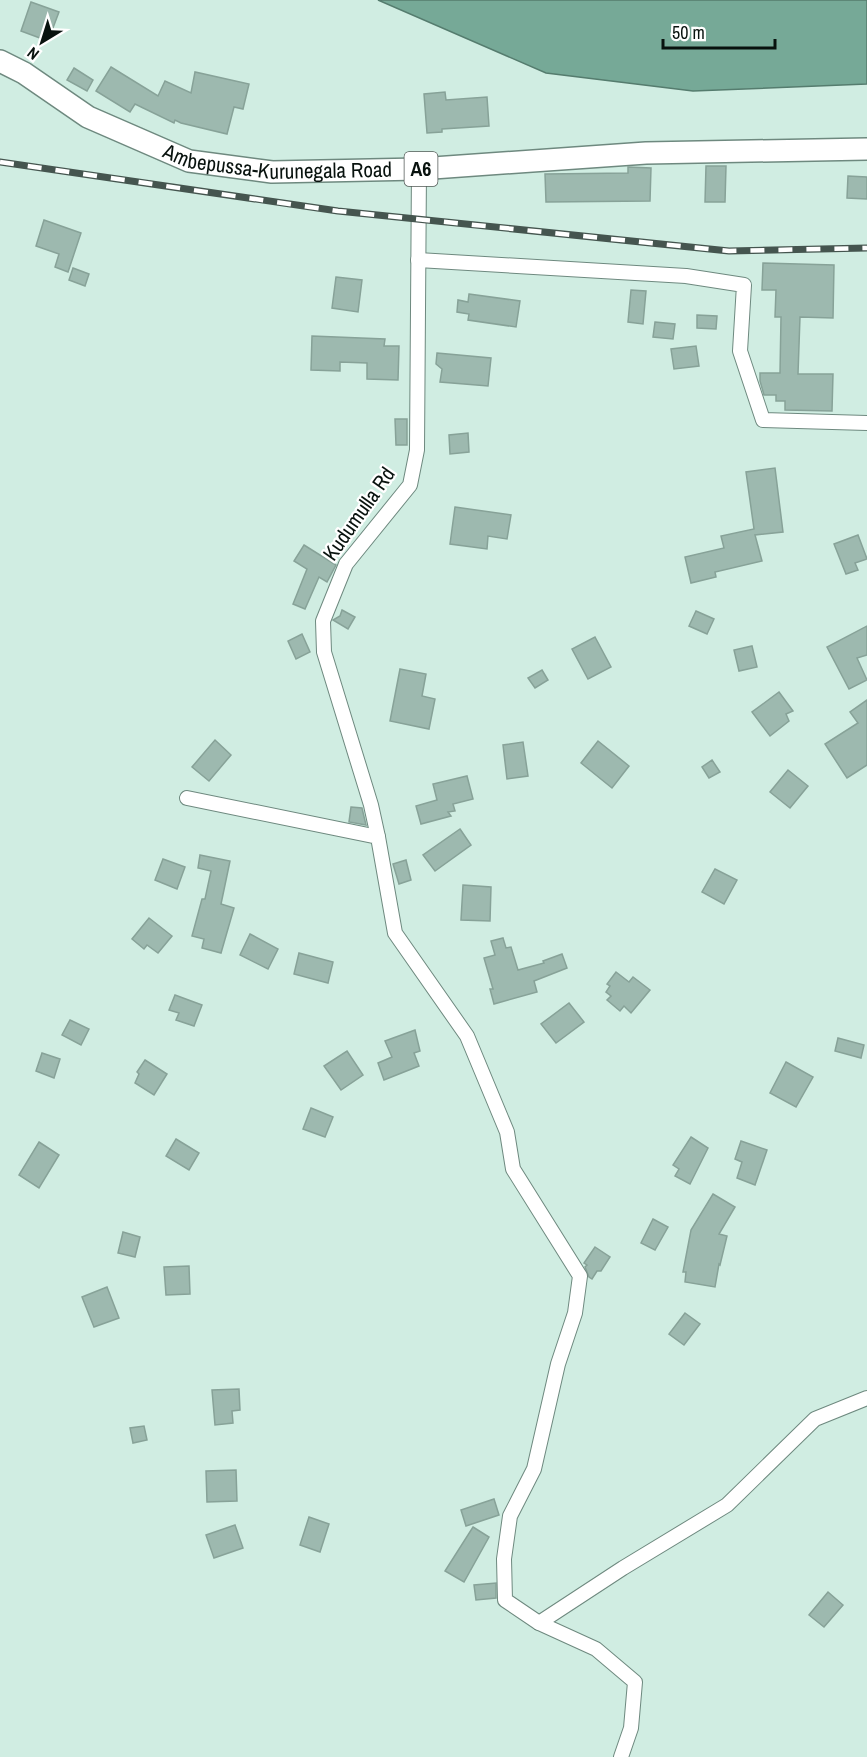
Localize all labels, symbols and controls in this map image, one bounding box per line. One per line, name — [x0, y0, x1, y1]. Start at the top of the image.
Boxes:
north arrow — [12, 12, 72, 72]
scale bar — [663, 12, 776, 50]
text: 50 m — [672, 20, 705, 45]
text: N — [22, 42, 43, 65]
street label: Ambepussa-Kurunegala Road — [158, 136, 392, 186]
road number: A6 — [404, 152, 438, 186]
street label: Kudumulla Rd — [316, 461, 401, 566]

